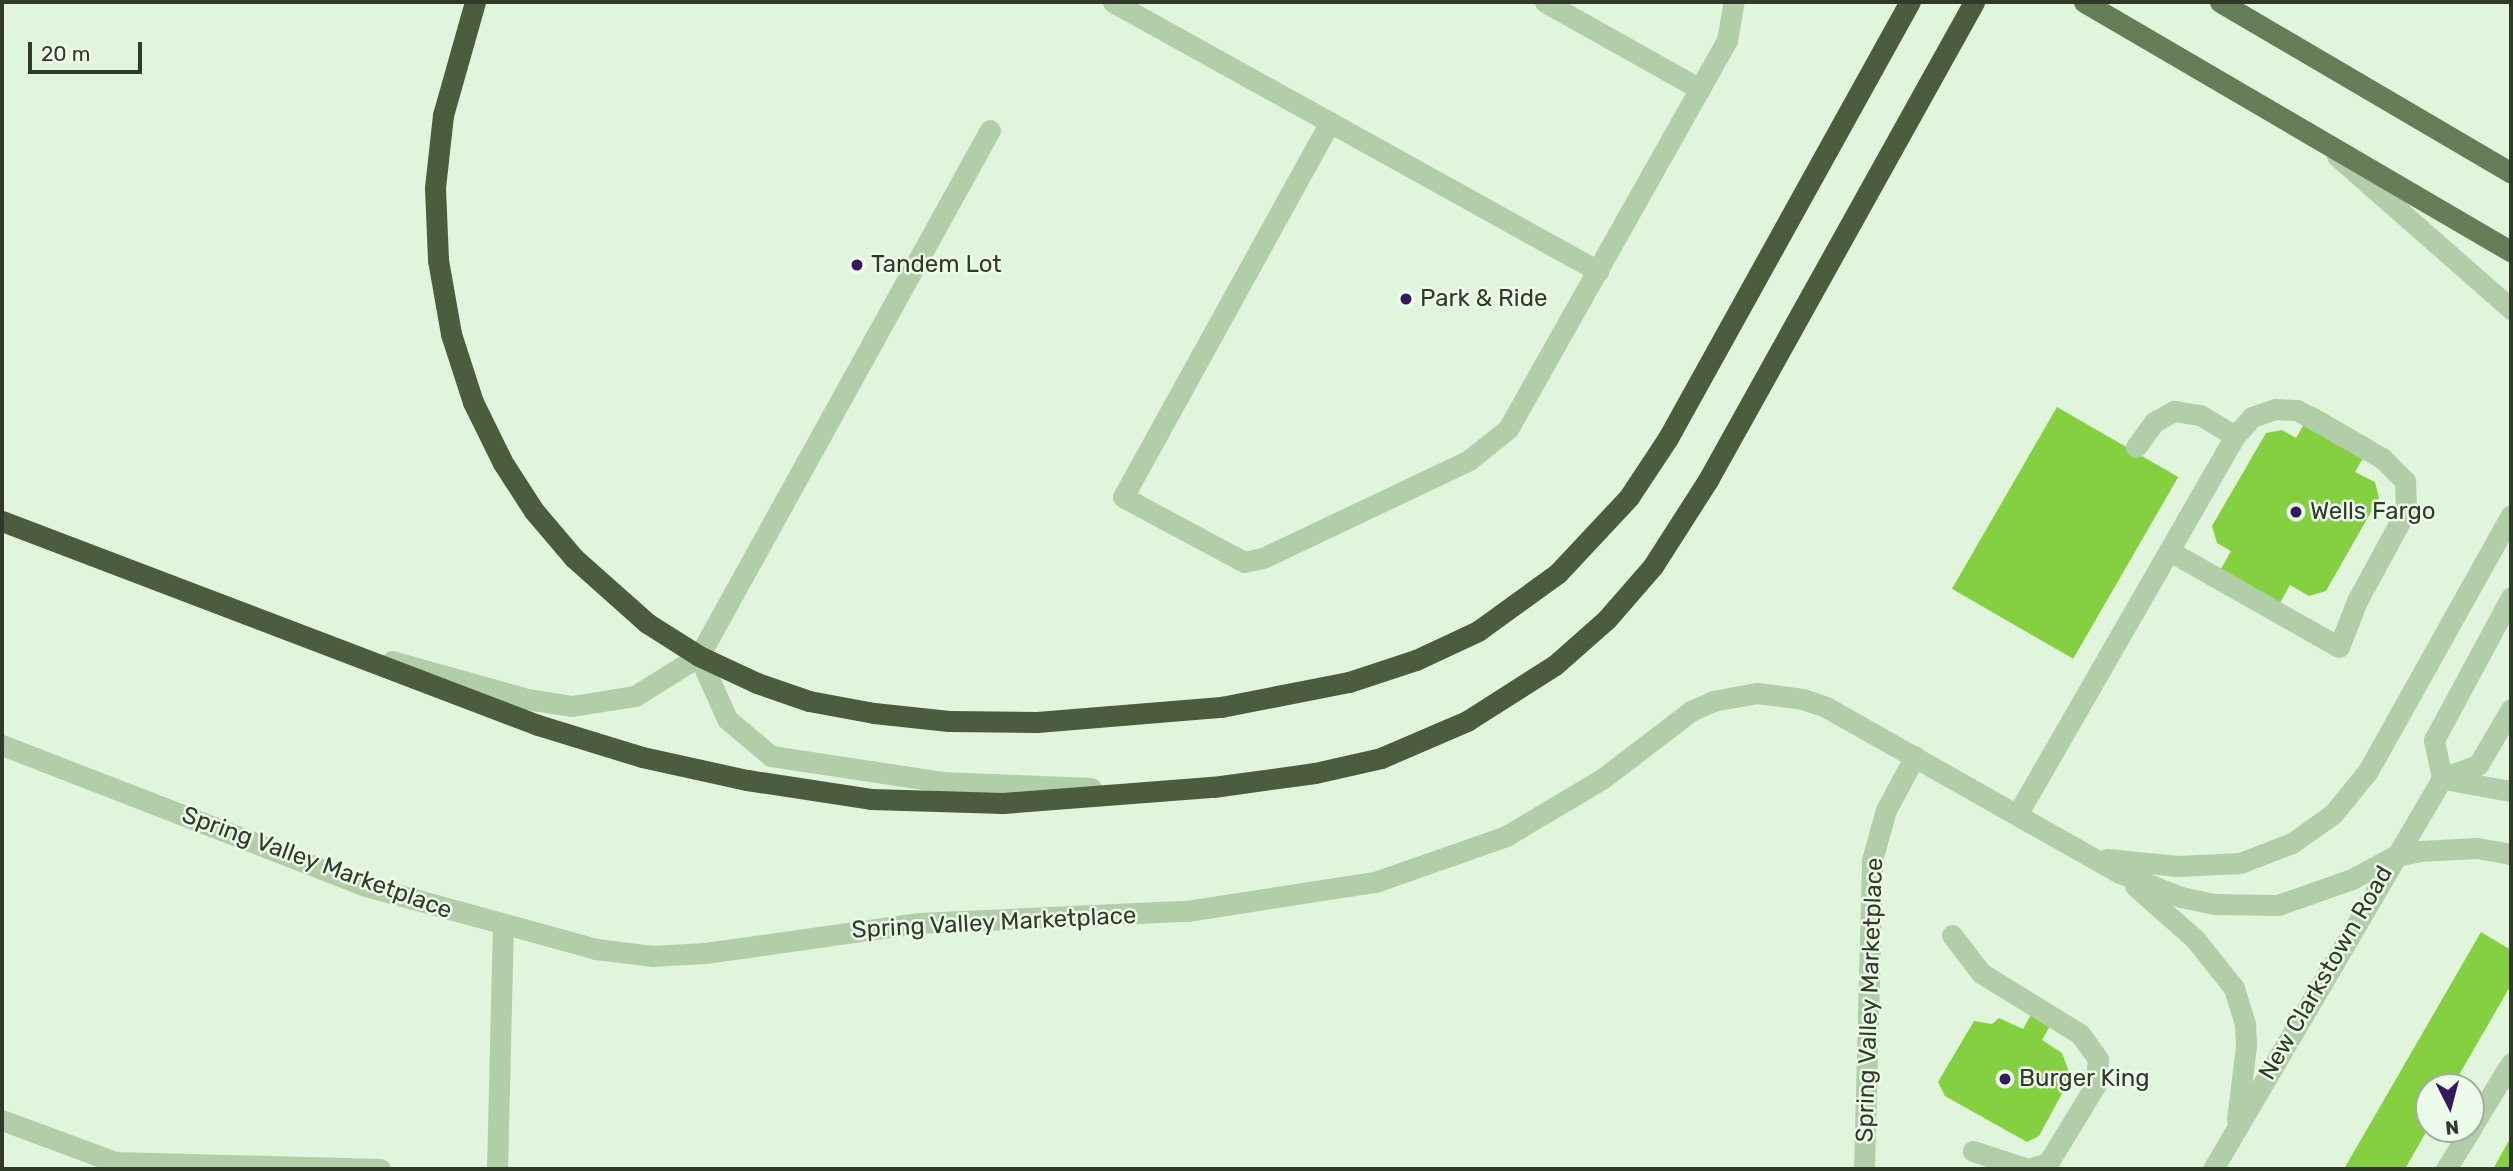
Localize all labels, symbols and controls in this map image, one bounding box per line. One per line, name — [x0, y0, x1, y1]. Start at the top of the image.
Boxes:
scale bar — [32, 28, 145, 72]
text: 20 m — [41, 41, 90, 66]
place label: Tandem Lot — [871, 251, 1002, 279]
marker: Tandem Lot — [849, 257, 865, 273]
place label: Park & Ride — [1420, 285, 1548, 313]
marker: Park & Ride — [1398, 291, 1414, 307]
place label: Wells Fargo — [2310, 498, 2435, 526]
marker: Wells Fargo — [2288, 504, 2304, 520]
street label: Spring Valley Marketplace — [178, 801, 456, 925]
street label: Spring Valley Marketplace — [1851, 856, 1889, 1144]
street label: New Clarkstown Road — [2253, 861, 2399, 1085]
street label: Spring Valley Marketplace — [850, 901, 1138, 945]
place label: Burger King — [2019, 1065, 2150, 1093]
marker: Burger King — [1997, 1071, 2013, 1087]
north arrow — [2415, 1073, 2485, 1143]
text: N — [2444, 1115, 2460, 1140]

